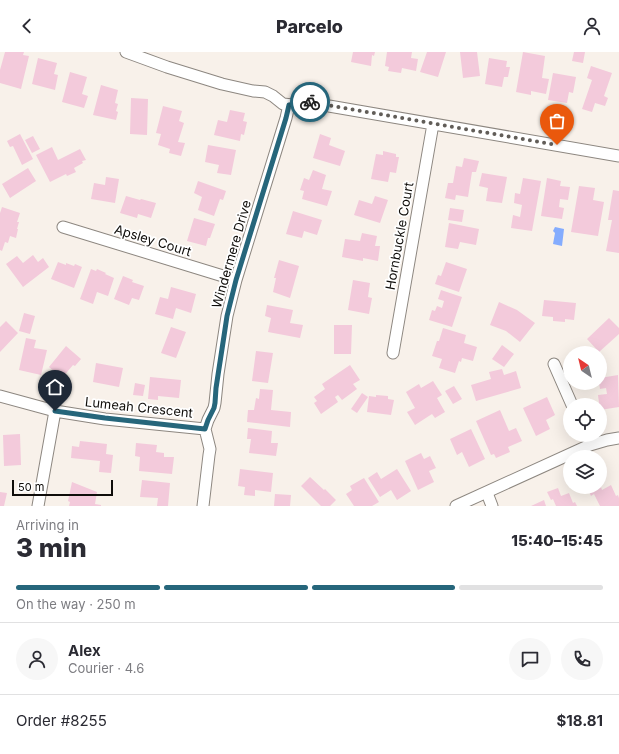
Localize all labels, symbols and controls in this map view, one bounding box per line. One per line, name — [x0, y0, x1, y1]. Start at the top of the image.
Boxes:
icon: back — [16, 15, 38, 37]
icon: person — [581, 15, 603, 37]
text: Parcelo — [276, 16, 343, 37]
courier — [290, 82, 330, 122]
icon: bike — [299, 91, 321, 113]
pin — [540, 104, 574, 145]
icon: bag — [546, 110, 568, 132]
street label: Hornbuckle Court — [382, 181, 416, 291]
street label: Windermere Drive — [208, 198, 254, 310]
street label: Apsley Court — [113, 221, 193, 259]
north arrow — [563, 346, 607, 390]
map controls — [563, 346, 607, 494]
pin — [38, 370, 72, 411]
icon: home — [44, 376, 66, 398]
street label: Lumeah Crescent — [84, 393, 194, 421]
button: locate — [563, 398, 607, 442]
button: layers — [563, 450, 607, 494]
scale bar — [12, 478, 113, 497]
text: 50 m — [18, 480, 44, 494]
text: Arriving in — [16, 517, 79, 533]
text: 15:40–15:45 — [511, 531, 603, 550]
text: 3 min — [16, 532, 87, 563]
text: On the way · 250 m — [16, 596, 136, 612]
button: person — [16, 638, 58, 680]
button: chat — [509, 638, 551, 680]
button: phone — [561, 638, 603, 680]
text: Alex — [68, 641, 101, 660]
text: Courier · 4.6 — [68, 660, 144, 676]
text: Order #8255 — [16, 711, 107, 730]
text: $18.81 — [556, 711, 603, 730]

